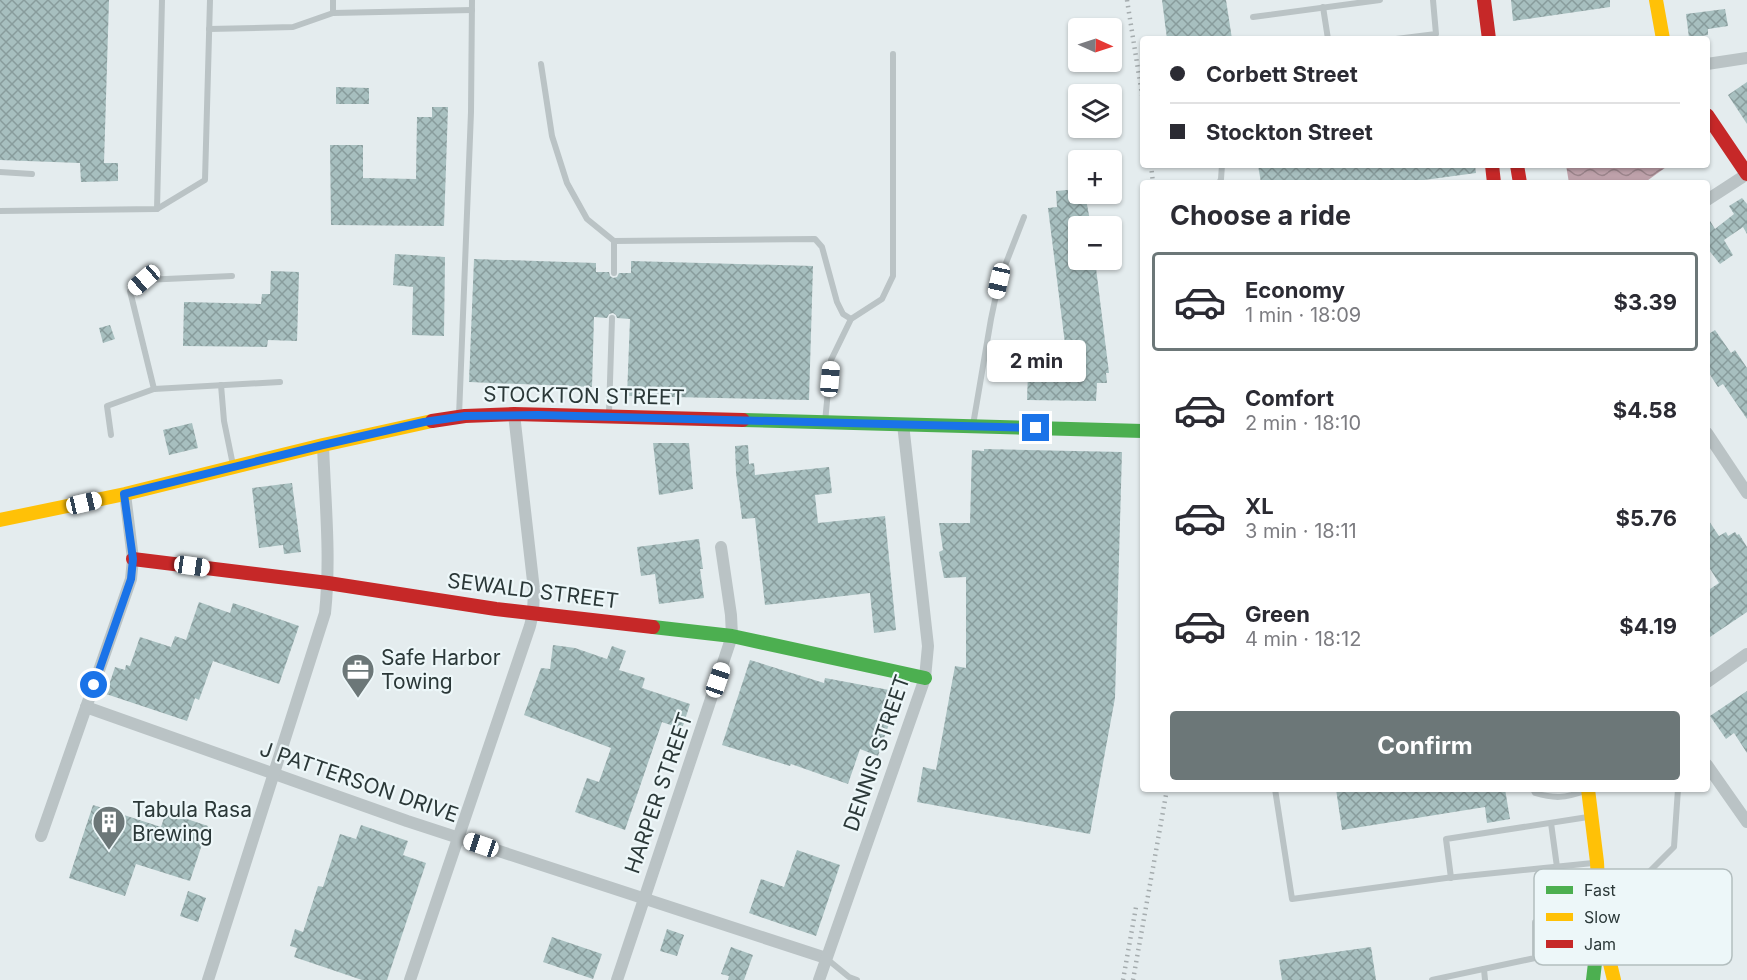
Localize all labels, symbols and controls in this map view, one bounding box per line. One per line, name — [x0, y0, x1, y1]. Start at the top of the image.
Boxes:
north arrow — [1068, 18, 1122, 72]
map controls — [1068, 18, 1122, 270]
text: Corbett Street — [1206, 61, 1358, 87]
button: layers — [1068, 84, 1122, 138]
text: Stockton Street — [1206, 119, 1373, 145]
button: + — [1068, 150, 1122, 204]
text: Choose a ride — [1170, 199, 1351, 232]
button: − — [1068, 216, 1122, 270]
car — [125, 261, 163, 299]
car — [986, 261, 1012, 301]
icon: car — [1173, 275, 1227, 329]
text: Economy — [1245, 277, 1345, 303]
text: $3.39 — [1614, 289, 1677, 315]
text: 1 min · 18:09 — [1245, 303, 1361, 327]
callout: 2 min — [986, 341, 1086, 383]
text: 2 min — [1010, 349, 1063, 373]
car — [819, 360, 841, 398]
street label: STOCKTON STREET — [483, 381, 685, 410]
icon: car — [1173, 383, 1227, 437]
text: Comfort — [1245, 385, 1334, 411]
text: $4.58 — [1613, 397, 1677, 423]
text: 2 min · 18:10 — [1245, 411, 1361, 435]
route end — [1022, 414, 1049, 441]
car — [64, 490, 104, 516]
icon: car — [1173, 491, 1227, 545]
text: XL — [1245, 493, 1274, 519]
text: $5.76 — [1616, 505, 1677, 531]
text: 3 min · 18:11 — [1245, 519, 1357, 543]
car — [173, 555, 211, 577]
street label: SEWALD STREET — [446, 568, 620, 613]
icon: car — [1173, 599, 1227, 653]
text: Green — [1245, 601, 1310, 627]
text: $4.19 — [1619, 613, 1677, 639]
text: 4 min · 18:12 — [1245, 627, 1361, 651]
place label: Safe Harbor Towing — [381, 645, 501, 694]
office icon: Safe Harbor Towing — [340, 652, 376, 699]
car — [704, 660, 732, 700]
route start — [80, 671, 107, 698]
street label: DENNIS STREET — [838, 671, 915, 834]
street label: HARPER STREET — [619, 709, 698, 877]
button: Confirm — [1170, 711, 1680, 780]
street label: J PATTERSON DRIVE — [257, 736, 462, 827]
place label: Tabula Rasa Brewing — [132, 797, 252, 846]
building icon: Tabula Rasa Brewing — [91, 804, 127, 851]
car — [461, 831, 501, 859]
legend — [1534, 869, 1732, 965]
text: Fast — [1584, 880, 1616, 900]
text: Slow — [1584, 907, 1621, 927]
text: Jam — [1584, 934, 1616, 954]

